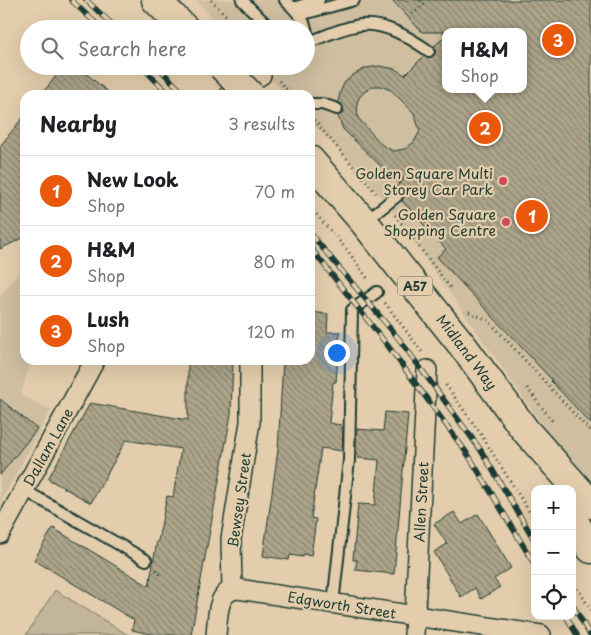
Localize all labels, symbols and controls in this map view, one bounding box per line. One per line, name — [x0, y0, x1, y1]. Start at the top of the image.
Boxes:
search box — [20, 20, 315, 75]
pin: 3 — [542, 21, 574, 59]
popup — [442, 28, 527, 93]
icon: search — [38, 34, 66, 62]
text: Search here — [78, 34, 187, 62]
text: H&M — [460, 35, 509, 63]
text: Shop — [460, 63, 499, 87]
text: Nearby — [40, 107, 117, 139]
pin: 2 — [469, 109, 501, 147]
text: 3 results — [228, 111, 295, 135]
place label: Golden Square Multi Storey Car Park — [355, 163, 493, 200]
text: New Look — [87, 165, 179, 193]
marker: Golden Square Multi Storey Car Park — [497, 175, 509, 187]
text: 1 — [52, 179, 60, 203]
text: 70 m — [255, 179, 295, 203]
text: Shop — [87, 193, 125, 217]
pin: 1 — [516, 197, 548, 235]
place label: Golden Square Shopping Centre — [384, 204, 496, 241]
marker: Golden Square Shopping Centre — [500, 216, 512, 228]
text: H&M — [87, 235, 135, 263]
text: 2 — [50, 249, 62, 273]
text: 80 m — [253, 249, 295, 273]
text: Shop — [87, 263, 125, 287]
road number: A57 — [398, 276, 432, 296]
text: Lush — [87, 305, 130, 333]
street label: Midland Way — [432, 310, 502, 394]
text: 3 — [51, 319, 61, 343]
text: 120 m — [248, 319, 295, 343]
text: Shop — [87, 333, 125, 357]
your location — [324, 340, 350, 366]
street label: Dallam Lane — [18, 404, 78, 490]
street label: Bewsey Street — [222, 451, 256, 549]
street label: Allen Street — [408, 461, 434, 543]
map controls — [531, 485, 576, 620]
button: + — [531, 485, 576, 530]
button: − — [531, 530, 576, 575]
button: locate — [531, 575, 576, 620]
street label: Edgworth Street — [286, 586, 398, 624]

